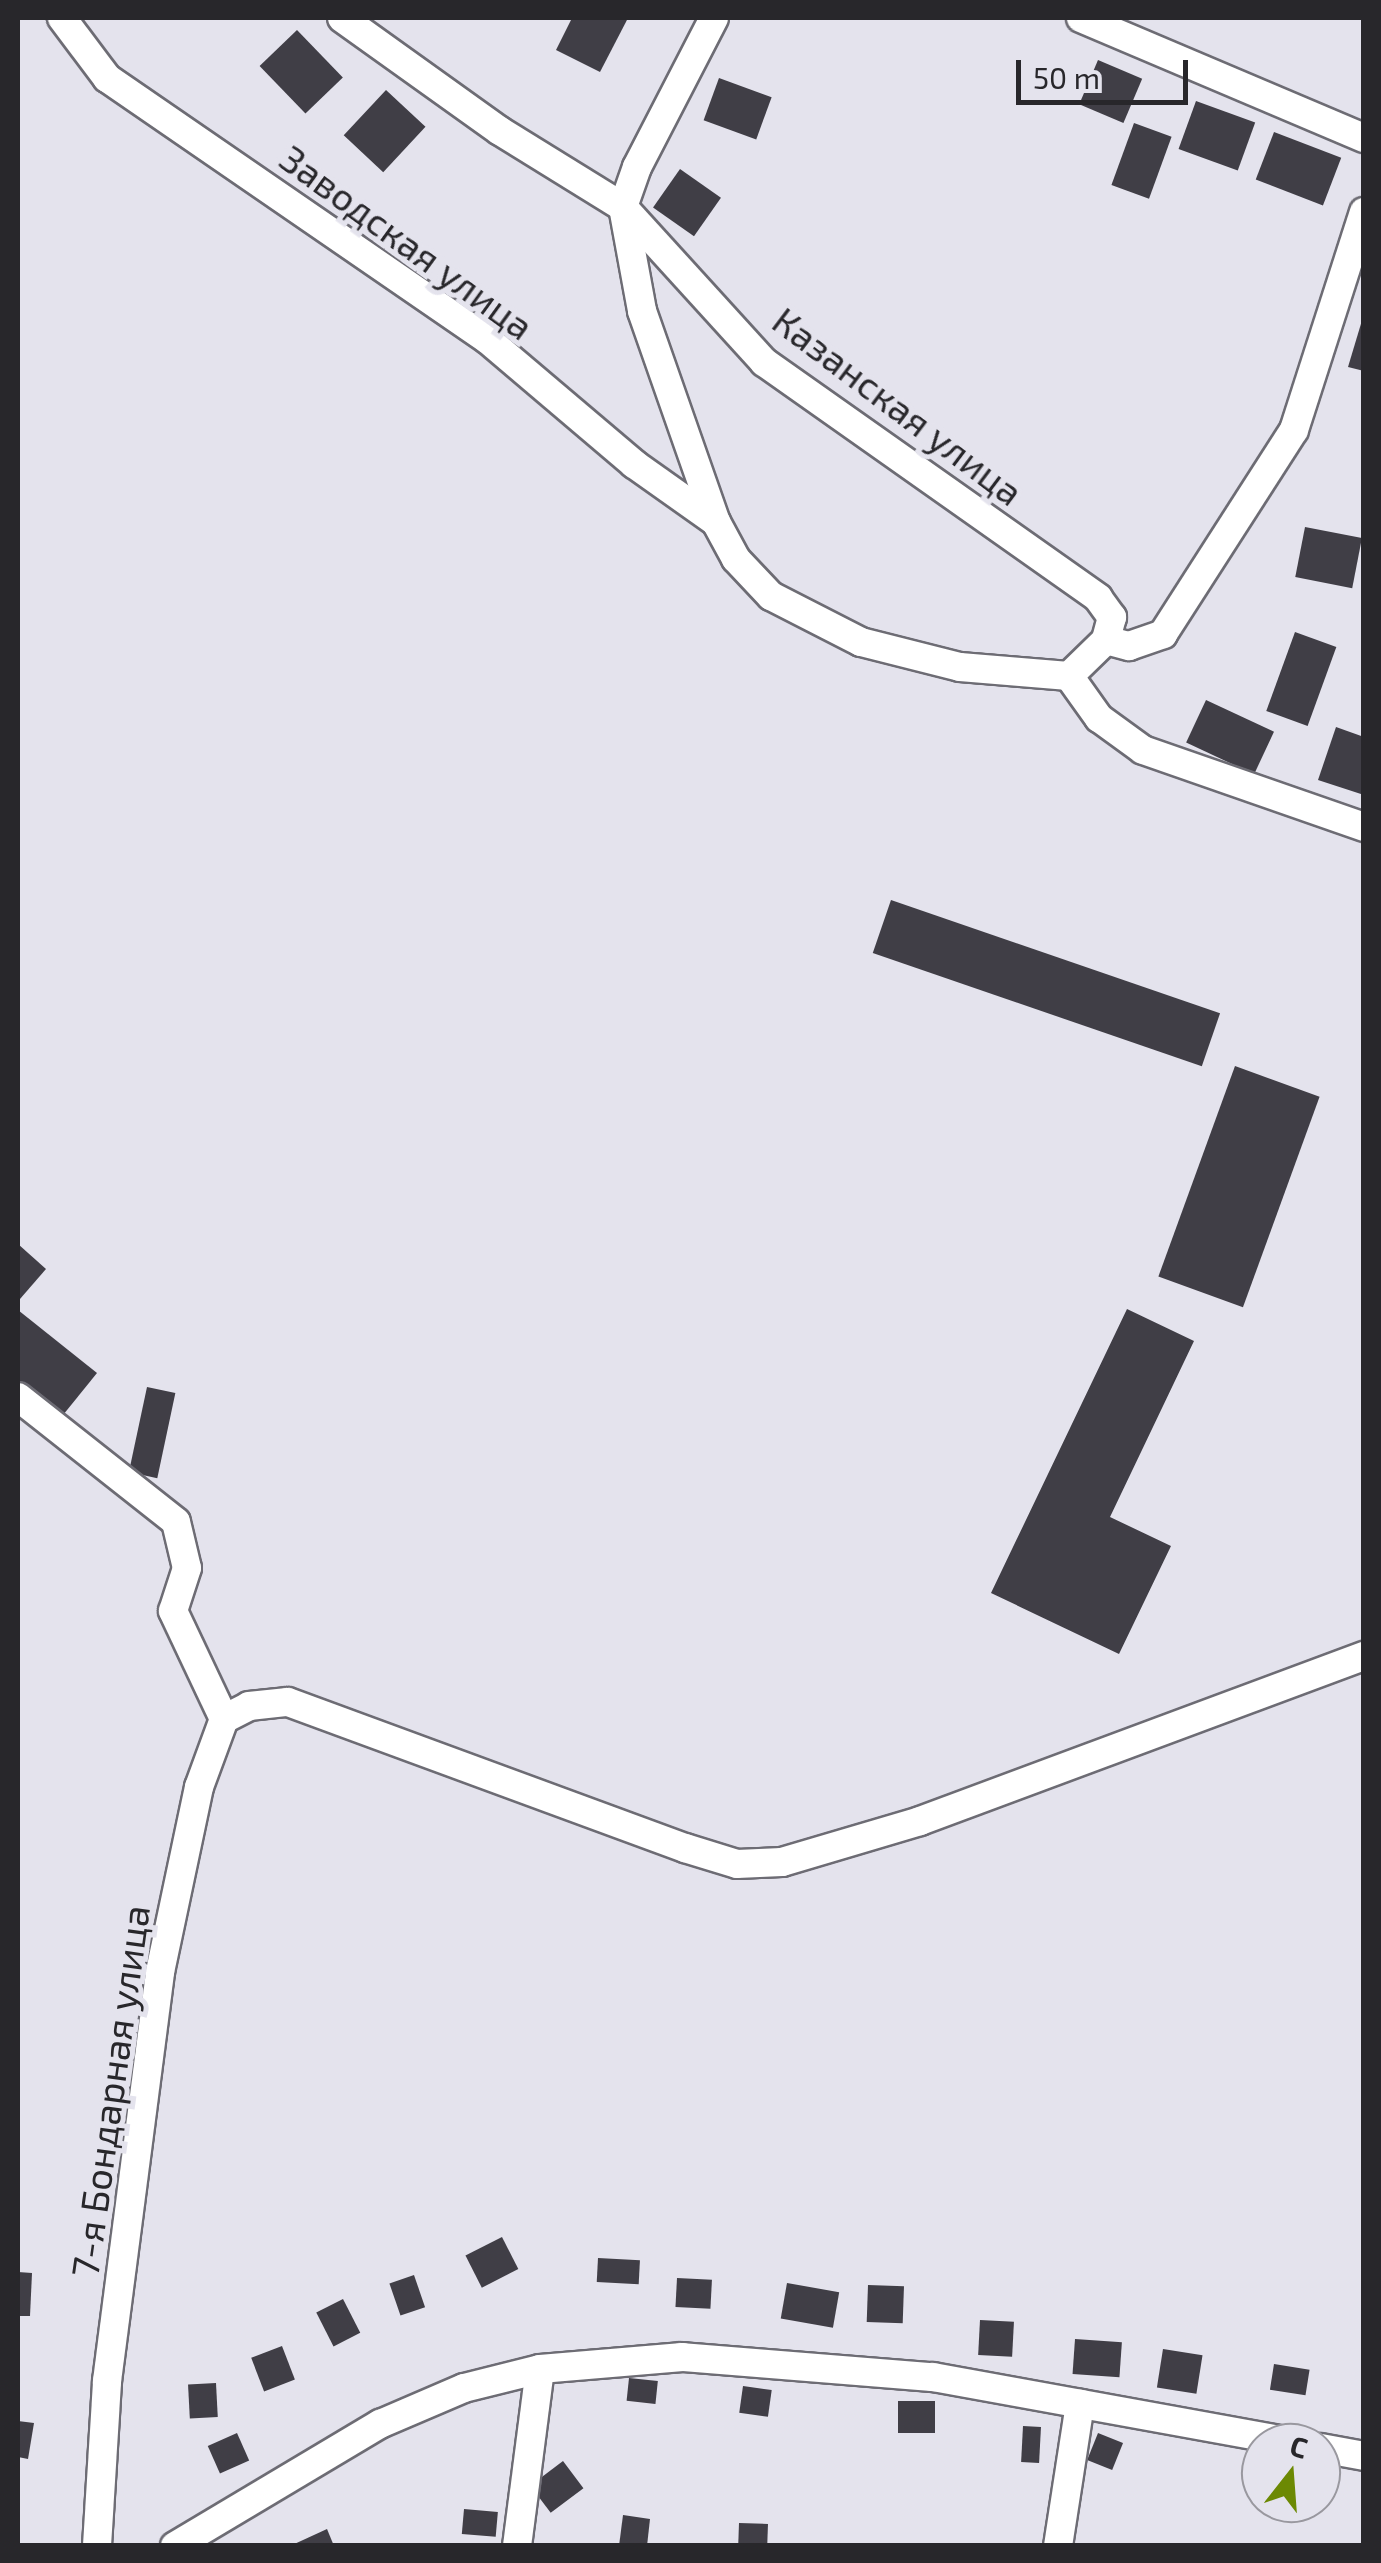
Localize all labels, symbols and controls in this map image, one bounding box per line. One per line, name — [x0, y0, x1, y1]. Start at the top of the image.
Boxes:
scale bar — [1021, 40, 1194, 102]
text: 50 m — [1033, 59, 1100, 95]
street label: Заводская улица — [272, 135, 542, 349]
street label: Казанская улица — [764, 297, 1032, 515]
street label: 7-я Бондарная улица — [61, 1902, 159, 2280]
north arrow — [1241, 2423, 1341, 2523]
text: С — [1286, 2428, 1312, 2465]

